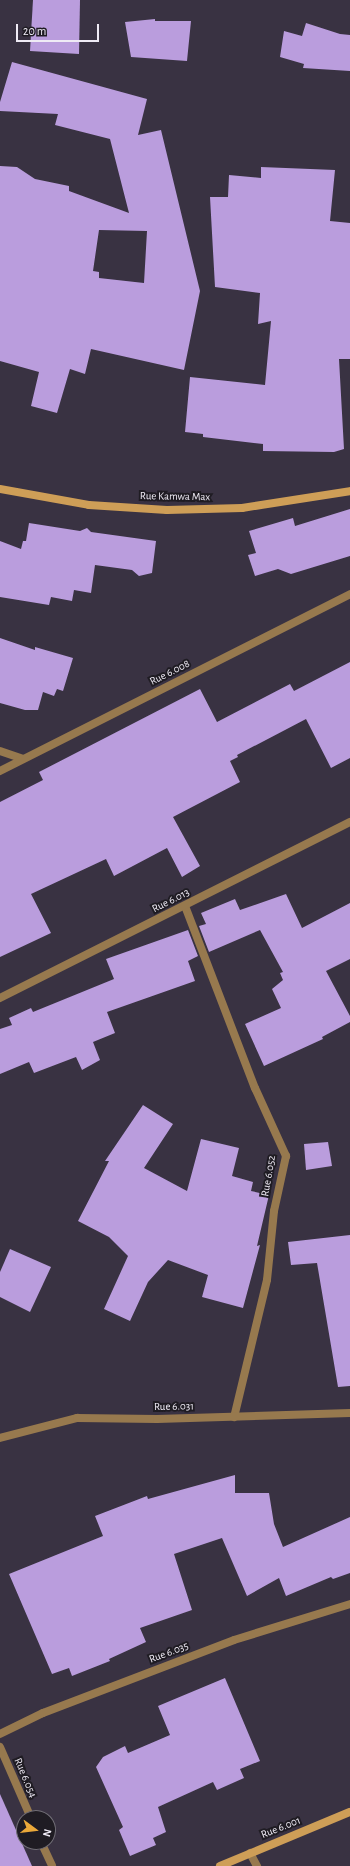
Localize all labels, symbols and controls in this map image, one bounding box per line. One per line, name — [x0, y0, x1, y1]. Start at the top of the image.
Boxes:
scale bar — [18, 16, 101, 42]
text: 20 m — [23, 25, 46, 37]
street label: Rue Kamwa Max — [140, 490, 210, 504]
street label: Rue 6.008 — [148, 657, 192, 689]
street label: Rue 6.013 — [150, 886, 192, 916]
street label: Rue 6.052 — [259, 1154, 279, 1198]
street label: Rue 6.031 — [154, 1400, 194, 1414]
street label: Rue 6.035 — [147, 1639, 191, 1667]
street label: Rue 6.054 — [11, 1756, 39, 1800]
north arrow — [16, 1810, 56, 1850]
street label: Rue 6.001 — [259, 1814, 303, 1842]
text: N — [41, 1828, 53, 1838]

